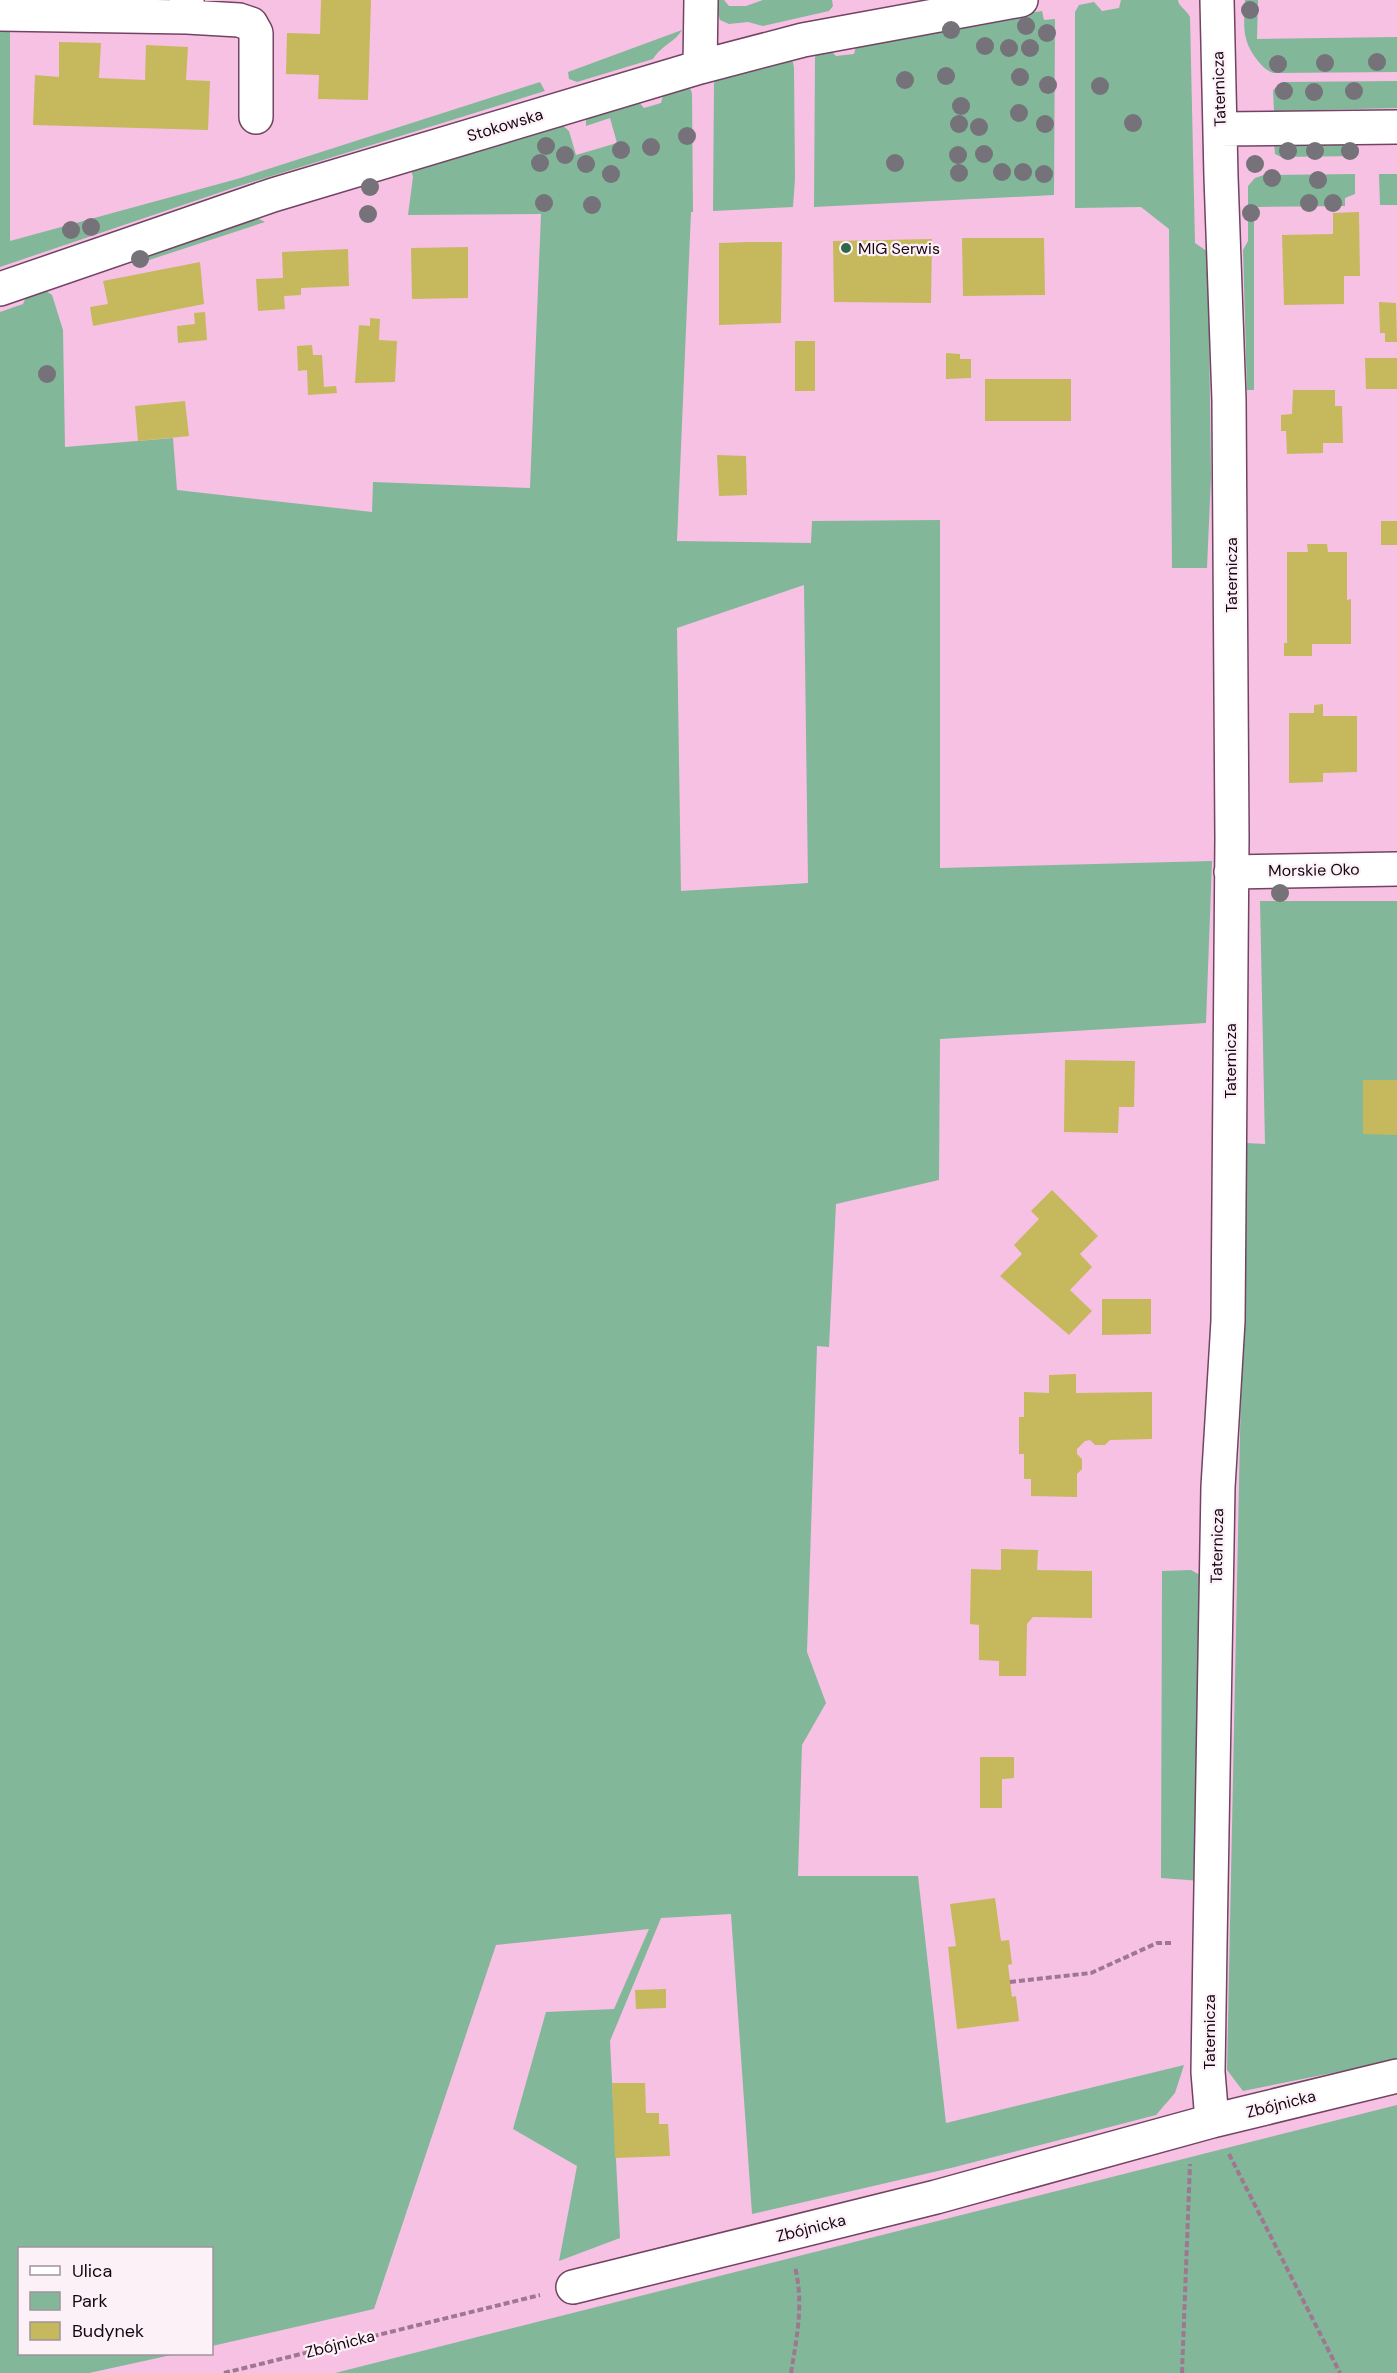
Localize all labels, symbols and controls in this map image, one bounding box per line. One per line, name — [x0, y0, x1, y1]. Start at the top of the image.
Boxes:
street label: Taternicza — [1207, 51, 1231, 127]
street label: Stokowska — [464, 103, 546, 147]
place label: MIG Serwis — [858, 238, 940, 259]
marker: MIG Serwis — [839, 241, 853, 255]
street label: Taternicza — [1221, 537, 1242, 613]
street label: Morskie Oko — [1268, 859, 1360, 881]
street label: Taternicza — [1220, 1023, 1241, 1099]
street label: Taternicza — [1206, 1508, 1228, 1584]
street label: Taternicza — [1199, 1994, 1220, 2070]
street label: Zbójnicka — [1244, 2085, 1318, 2123]
street label: Zbójnicka — [774, 2209, 848, 2247]
legend — [18, 2247, 213, 2355]
text: Ulica — [72, 2259, 112, 2283]
text: Park — [72, 2289, 108, 2313]
text: Budynek — [72, 2319, 144, 2343]
street label: Zbójnicka — [303, 2325, 377, 2363]

